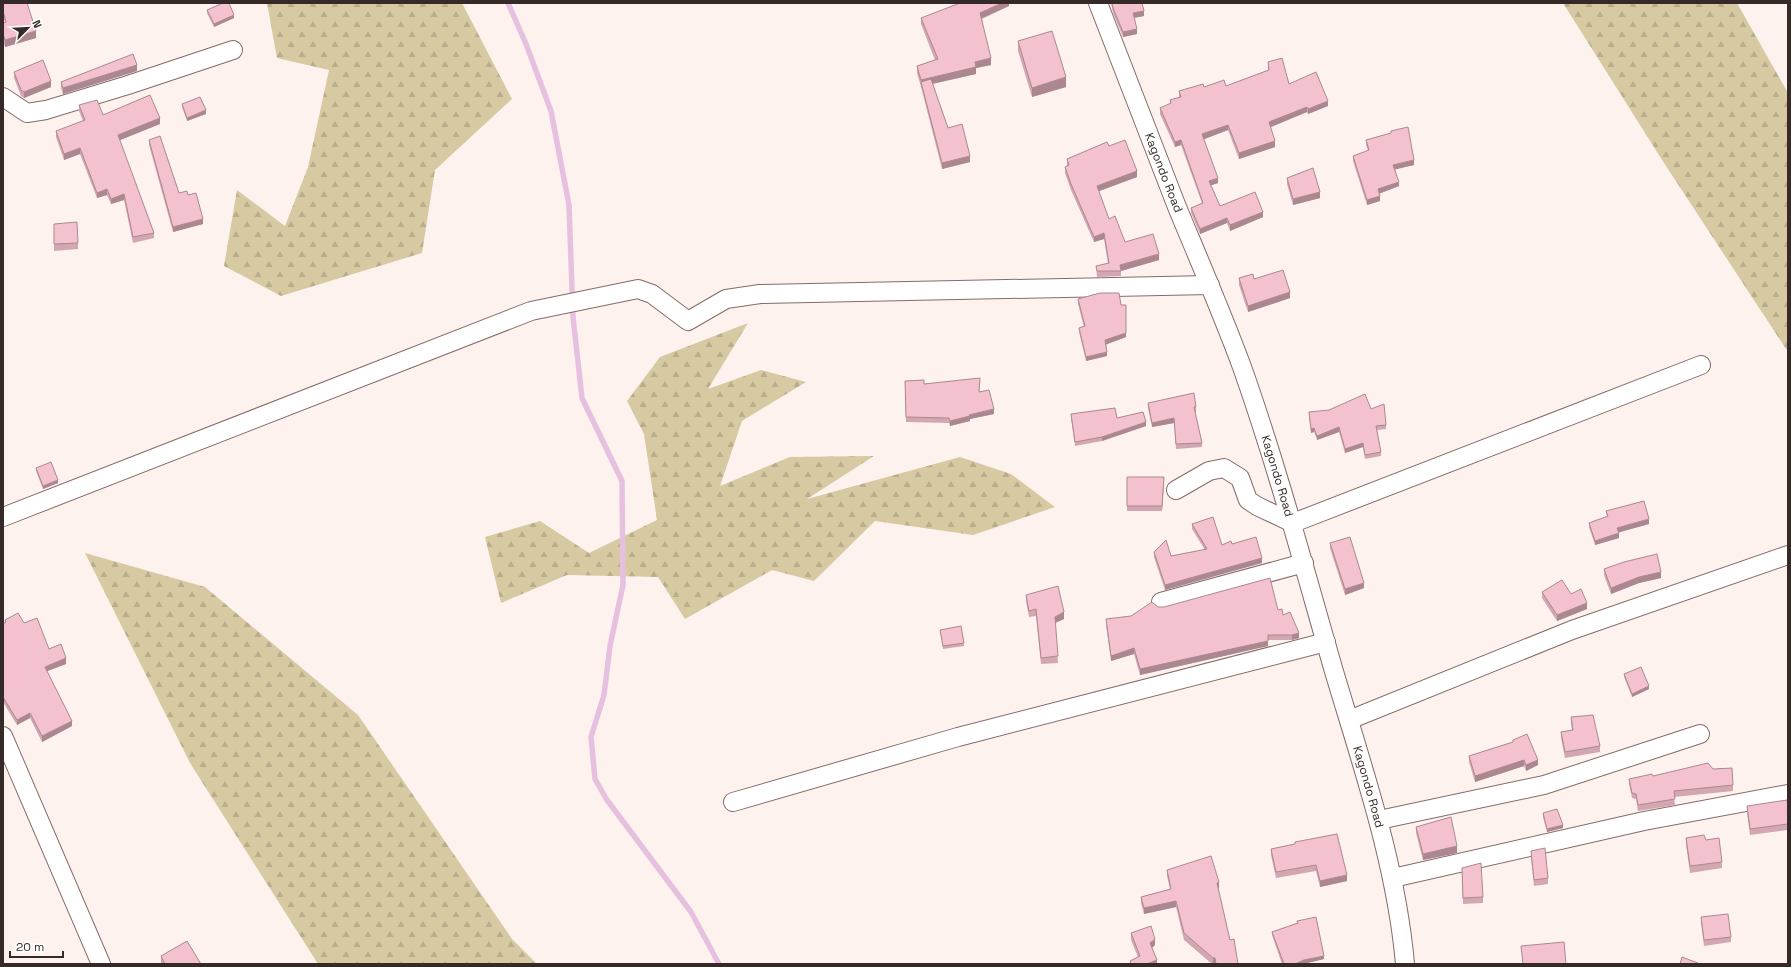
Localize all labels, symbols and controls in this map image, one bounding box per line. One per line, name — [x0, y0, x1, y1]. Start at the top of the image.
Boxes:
north arrow — [8, 8, 48, 48]
text: N — [29, 18, 45, 30]
street label: Kagondo Road — [1141, 131, 1186, 215]
street label: Kagondo Road — [1257, 433, 1297, 519]
street label: Kagondo Road — [1349, 744, 1388, 829]
scale bar — [10, 933, 63, 959]
text: 20 m — [16, 939, 44, 955]

